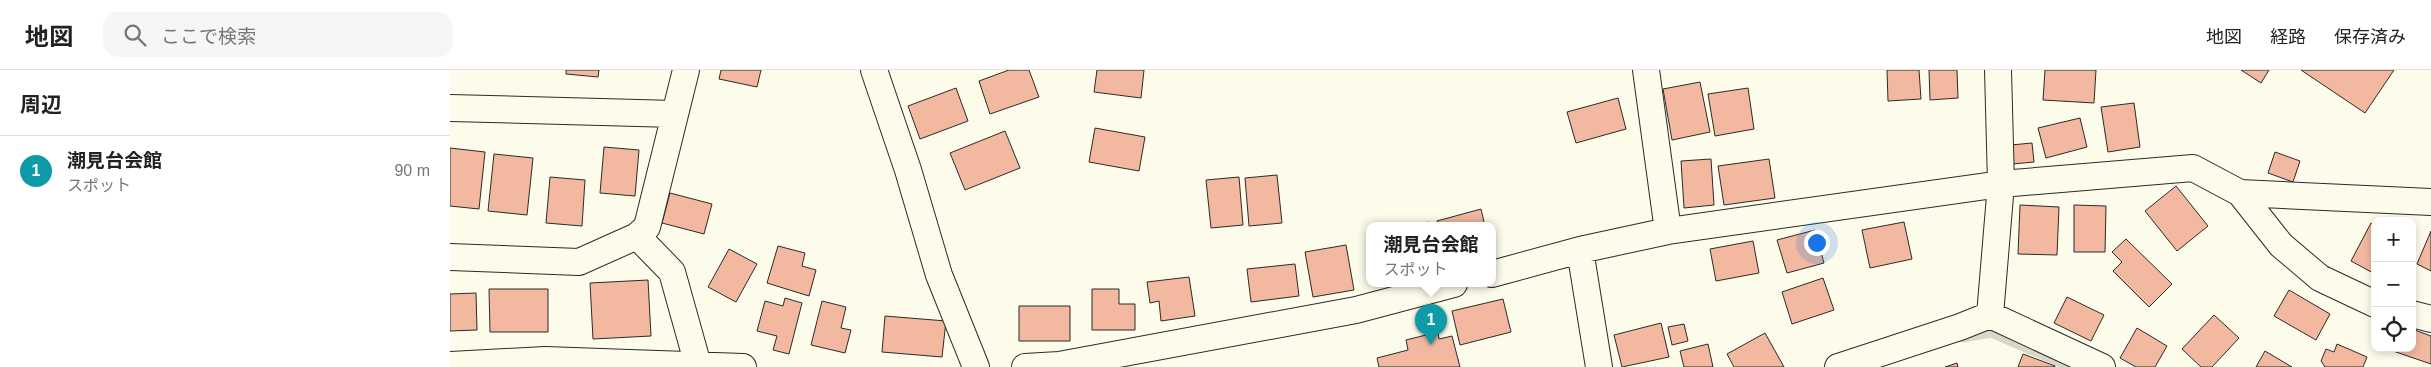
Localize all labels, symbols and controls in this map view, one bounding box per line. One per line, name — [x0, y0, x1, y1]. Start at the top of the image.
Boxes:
search box — [103, 12, 453, 57]
icon: search — [121, 21, 149, 49]
text: 地図 — [25, 23, 73, 50]
text: ここで検索 — [161, 26, 256, 47]
text: 地図 — [2206, 27, 2242, 47]
text: 経路 — [2270, 27, 2306, 47]
text: 保存済み — [2334, 27, 2406, 47]
text: 周辺 — [20, 93, 62, 116]
text: 潮見台会館 — [67, 150, 162, 171]
text: 1 — [32, 162, 40, 179]
text: 90 m — [394, 162, 430, 179]
text: スポット — [67, 177, 131, 194]
map controls — [2371, 217, 2416, 352]
button: + — [2371, 217, 2416, 262]
popup — [1366, 222, 1496, 287]
your location — [1804, 230, 1830, 256]
text: 潮見台会館 — [1383, 234, 1479, 255]
text: スポット — [1383, 261, 1448, 278]
button: − — [2371, 262, 2416, 307]
pin: 1 — [1415, 304, 1447, 345]
button: locate — [2371, 307, 2416, 352]

